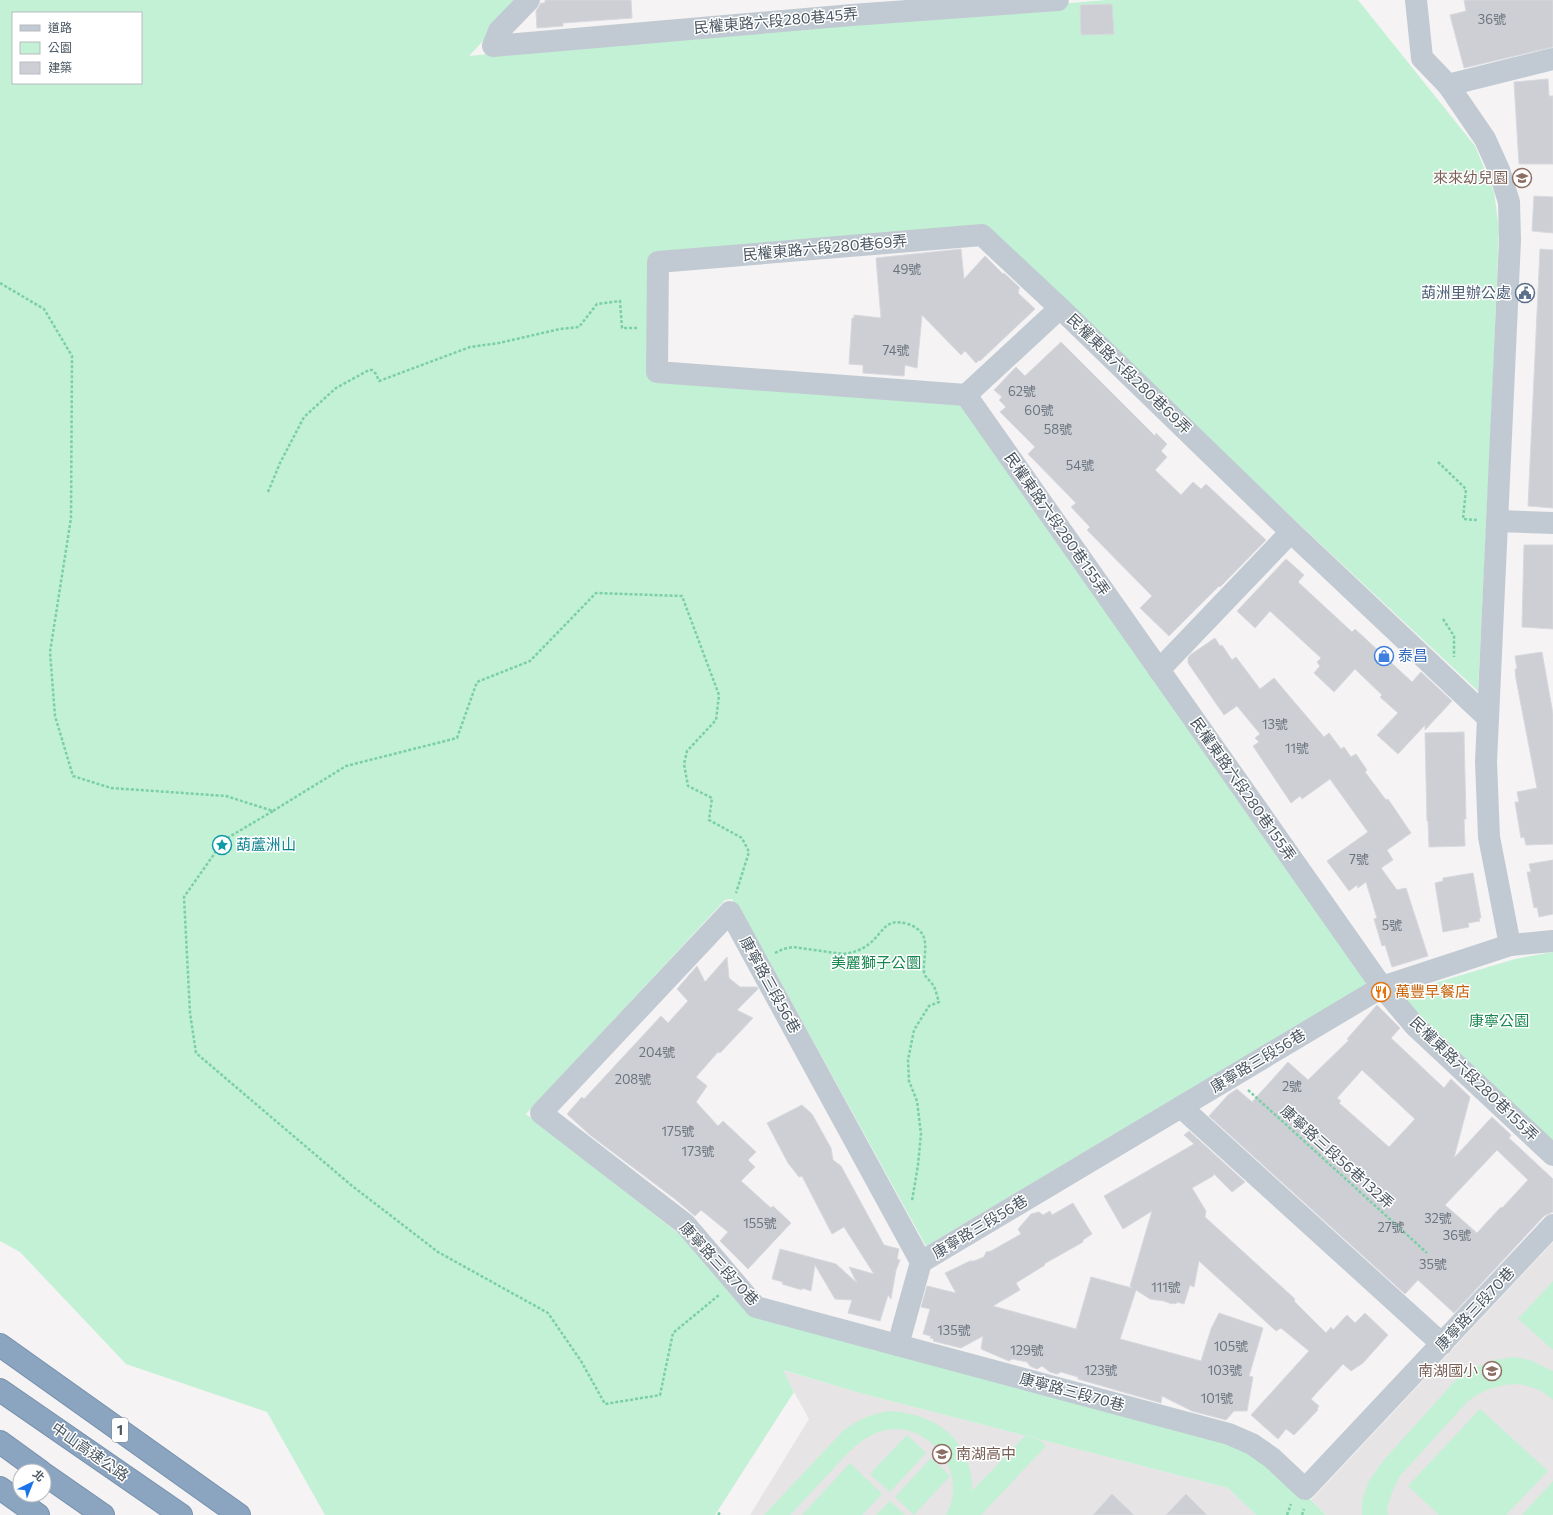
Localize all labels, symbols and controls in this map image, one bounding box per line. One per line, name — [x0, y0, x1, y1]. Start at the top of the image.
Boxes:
street label: 民權東路六段280巷45弄 — [693, 4, 859, 36]
house number: 36號 — [1478, 11, 1506, 27]
legend — [12, 12, 142, 84]
text: 道路 — [48, 20, 72, 34]
text: 公園 — [48, 40, 72, 54]
text: 建築 — [48, 60, 72, 74]
school or university icon: 來來幼兒園 — [1511, 167, 1533, 189]
place label: 來來幼兒園 — [1433, 168, 1508, 186]
street label: 民權東路六段280巷69弄 — [742, 231, 908, 263]
house number: 49號 — [893, 261, 921, 277]
public building icon: 葫洲里辦公處 — [1514, 282, 1536, 304]
place label: 葫洲里辦公處 — [1421, 283, 1511, 301]
street label: 民權東路六段280巷69弄 — [1064, 309, 1195, 437]
house number: 74號 — [883, 342, 909, 358]
house number: 62號 — [1008, 383, 1036, 399]
house number: 60號 — [1024, 402, 1054, 418]
house number: 58號 — [1044, 421, 1072, 437]
street label: 民權東路六段280巷155弄 — [1001, 448, 1114, 599]
house number: 54號 — [1066, 457, 1094, 473]
shop icon: 泰昌 — [1373, 645, 1395, 667]
place label: 泰昌 — [1398, 646, 1428, 664]
street label: 民權東路六段280巷155弄 — [1187, 713, 1300, 864]
house number: 13號 — [1262, 716, 1288, 732]
house number: 11號 — [1285, 740, 1309, 756]
place icon: 葫蘆洲山 — [211, 834, 233, 856]
place label: 葫蘆洲山 — [236, 835, 296, 853]
house number: 7號 — [1349, 851, 1369, 867]
house number: 5號 — [1382, 917, 1402, 933]
street label: 康寧路三段56巷 — [737, 933, 805, 1036]
park label: 美麗獅子公圜 — [831, 953, 921, 971]
restaurant icon: 萬豐早餐店 — [1370, 981, 1392, 1003]
place label: 萬豐早餐店 — [1395, 982, 1470, 1000]
park label: 康寧公園 — [1469, 1011, 1529, 1029]
street label: 民權東路六段280巷155弄 — [1407, 1012, 1542, 1144]
street label: 康寧路三段56巷 — [1207, 1025, 1308, 1096]
house number: 204號 — [639, 1044, 675, 1060]
house number: 208號 — [615, 1071, 651, 1087]
house number: 2號 — [1282, 1078, 1302, 1094]
street label: 康寧路三段56巷132弄 — [1277, 1101, 1398, 1212]
house number: 175號 — [662, 1123, 694, 1139]
house number: 173號 — [682, 1143, 714, 1159]
street label: 康寧路三段56巷 — [929, 1191, 1030, 1262]
house number: 32號 — [1424, 1210, 1452, 1226]
house number: 155號 — [743, 1215, 777, 1231]
street label: 康寧路三段70巷 — [676, 1218, 763, 1309]
house number: 27號 — [1377, 1219, 1405, 1235]
house number: 36號 — [1443, 1227, 1471, 1243]
house number: 35號 — [1419, 1256, 1447, 1272]
street label: 康寧路三段70巷 — [1431, 1263, 1518, 1354]
house number: 111號 — [1151, 1279, 1181, 1295]
house number: 135號 — [937, 1322, 971, 1338]
house number: 105號 — [1214, 1338, 1248, 1354]
house number: 129號 — [1010, 1342, 1044, 1358]
school or university icon: 南湖國小 — [1481, 1360, 1503, 1382]
place label: 南湖國小 — [1418, 1361, 1478, 1379]
house number: 123號 — [1084, 1362, 1118, 1378]
house number: 103號 — [1208, 1362, 1242, 1378]
street label: 康寧路三段70巷 — [1018, 1368, 1127, 1414]
house number: 101號 — [1201, 1390, 1233, 1406]
street label: 中山高速公路 — [49, 1418, 133, 1484]
road number: 1 — [112, 1418, 128, 1442]
school or university icon: 南湖高中 — [931, 1443, 953, 1465]
place label: 南湖高中 — [956, 1444, 1016, 1462]
north arrow — [12, 1463, 52, 1503]
text: 北 — [31, 1467, 48, 1484]

